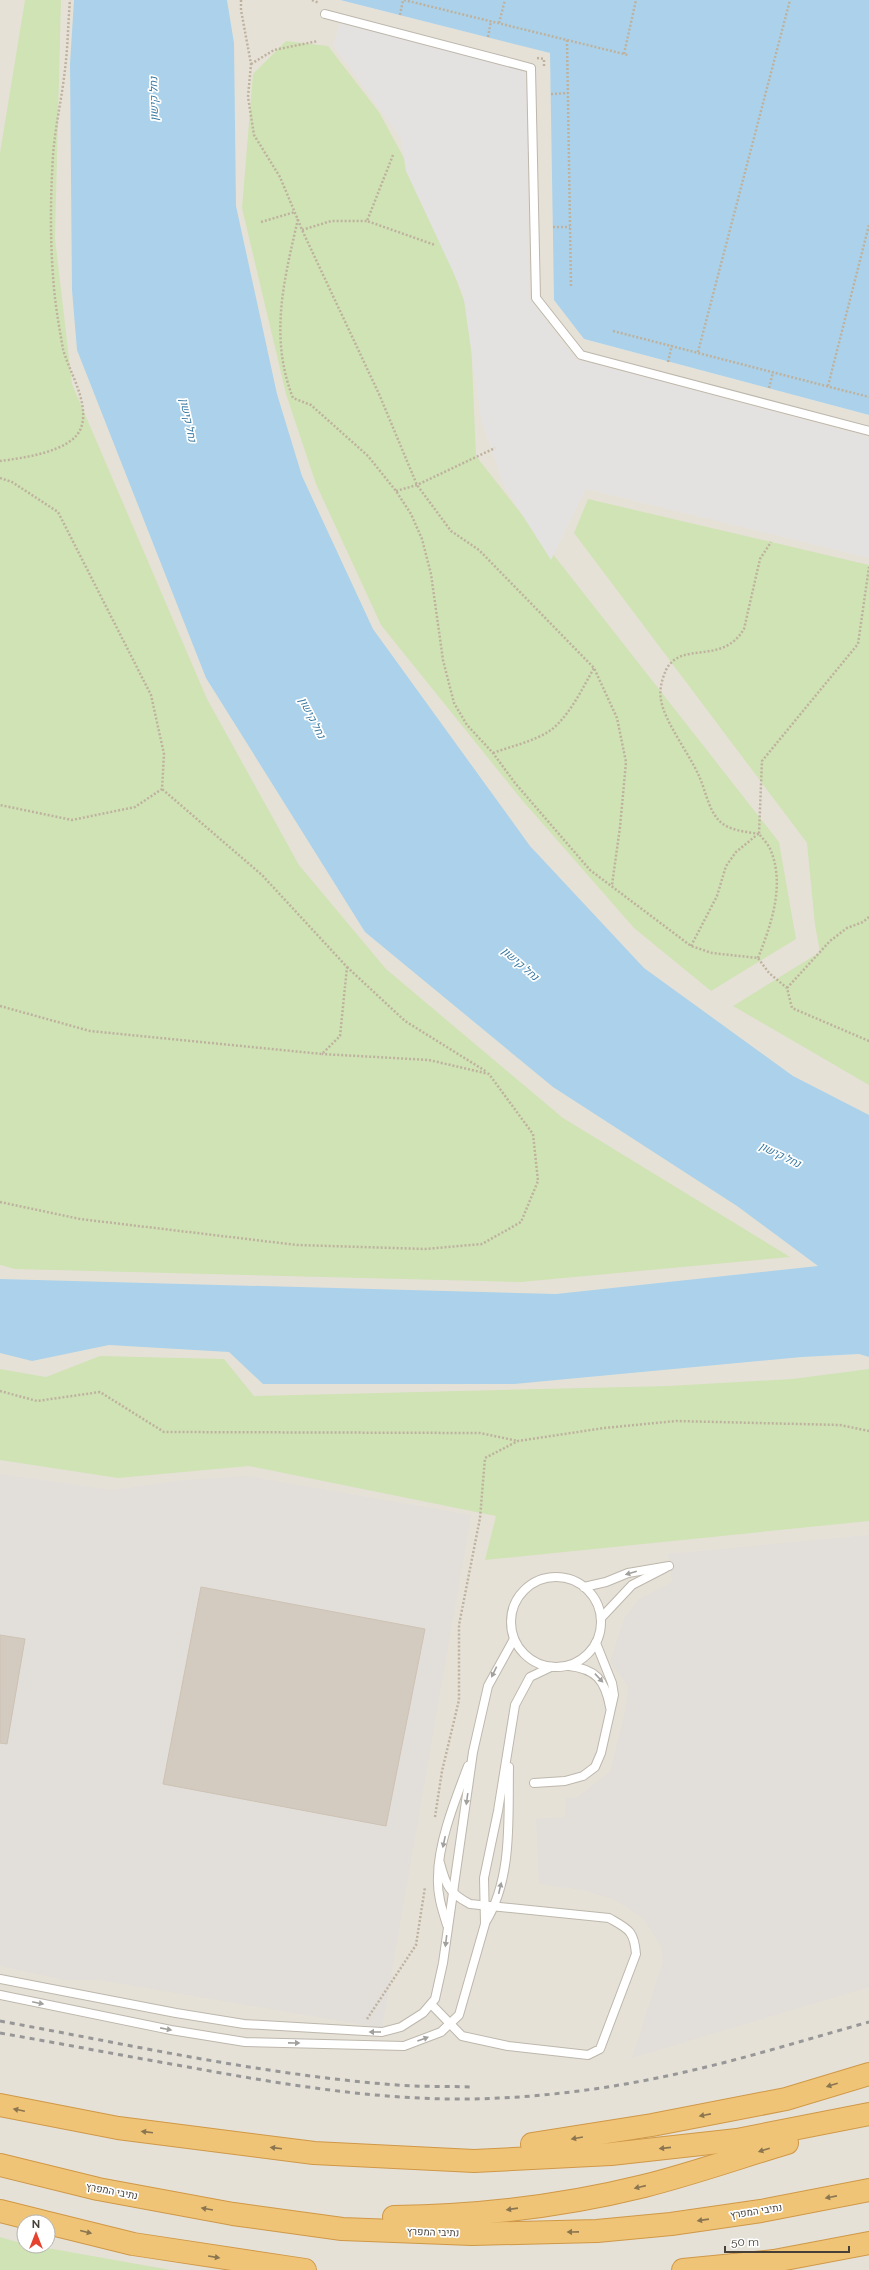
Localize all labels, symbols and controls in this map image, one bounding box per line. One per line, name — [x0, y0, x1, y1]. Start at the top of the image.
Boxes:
water label: נחל קישון — [147, 76, 161, 121]
water label: נחל קישון — [177, 397, 199, 444]
water label: נחל קישון — [296, 695, 328, 742]
water label: נחל קישון — [499, 945, 542, 984]
water label: נחל קישון — [757, 1139, 804, 1171]
one-way arrow — [624, 1570, 636, 1576]
one-way arrow — [491, 1667, 497, 1678]
one-way arrow — [594, 1673, 603, 1683]
one-way arrow — [464, 1793, 470, 1805]
one-way arrow — [440, 1836, 446, 1849]
one-way arrow — [497, 1882, 503, 1894]
one-way arrow — [443, 1935, 449, 1947]
one-way arrow — [32, 2001, 44, 2007]
one-way arrow — [159, 2026, 172, 2032]
one-way arrow — [368, 2029, 381, 2035]
one-way arrow — [418, 2035, 430, 2041]
one-way arrow — [288, 2040, 301, 2046]
one-way arrow — [825, 2082, 837, 2088]
one-way arrow — [13, 2106, 25, 2112]
one-way arrow — [699, 2112, 711, 2118]
one-way arrow — [141, 2129, 153, 2135]
one-way arrow — [571, 2135, 583, 2141]
one-way arrow — [270, 2145, 282, 2151]
one-way arrow — [659, 2145, 671, 2151]
one-way arrow — [758, 2147, 770, 2153]
street label: נתיבי המפרץ — [85, 2181, 139, 2201]
one-way arrow — [634, 2184, 646, 2190]
one-way arrow — [825, 2195, 837, 2201]
street label: נתיבי המפרץ — [729, 2201, 783, 2221]
one-way arrow — [201, 2206, 213, 2212]
one-way arrow — [506, 2206, 518, 2212]
north arrow — [16, 2214, 56, 2254]
one-way arrow — [697, 2216, 709, 2223]
text: N — [32, 2218, 40, 2231]
street label: נתיבי המפרץ — [407, 2226, 459, 2238]
scale bar — [725, 2228, 849, 2254]
one-way arrow — [566, 2229, 579, 2235]
one-way arrow — [80, 2230, 92, 2236]
text: 50 m — [731, 2235, 759, 2249]
one-way arrow — [207, 2254, 220, 2260]

